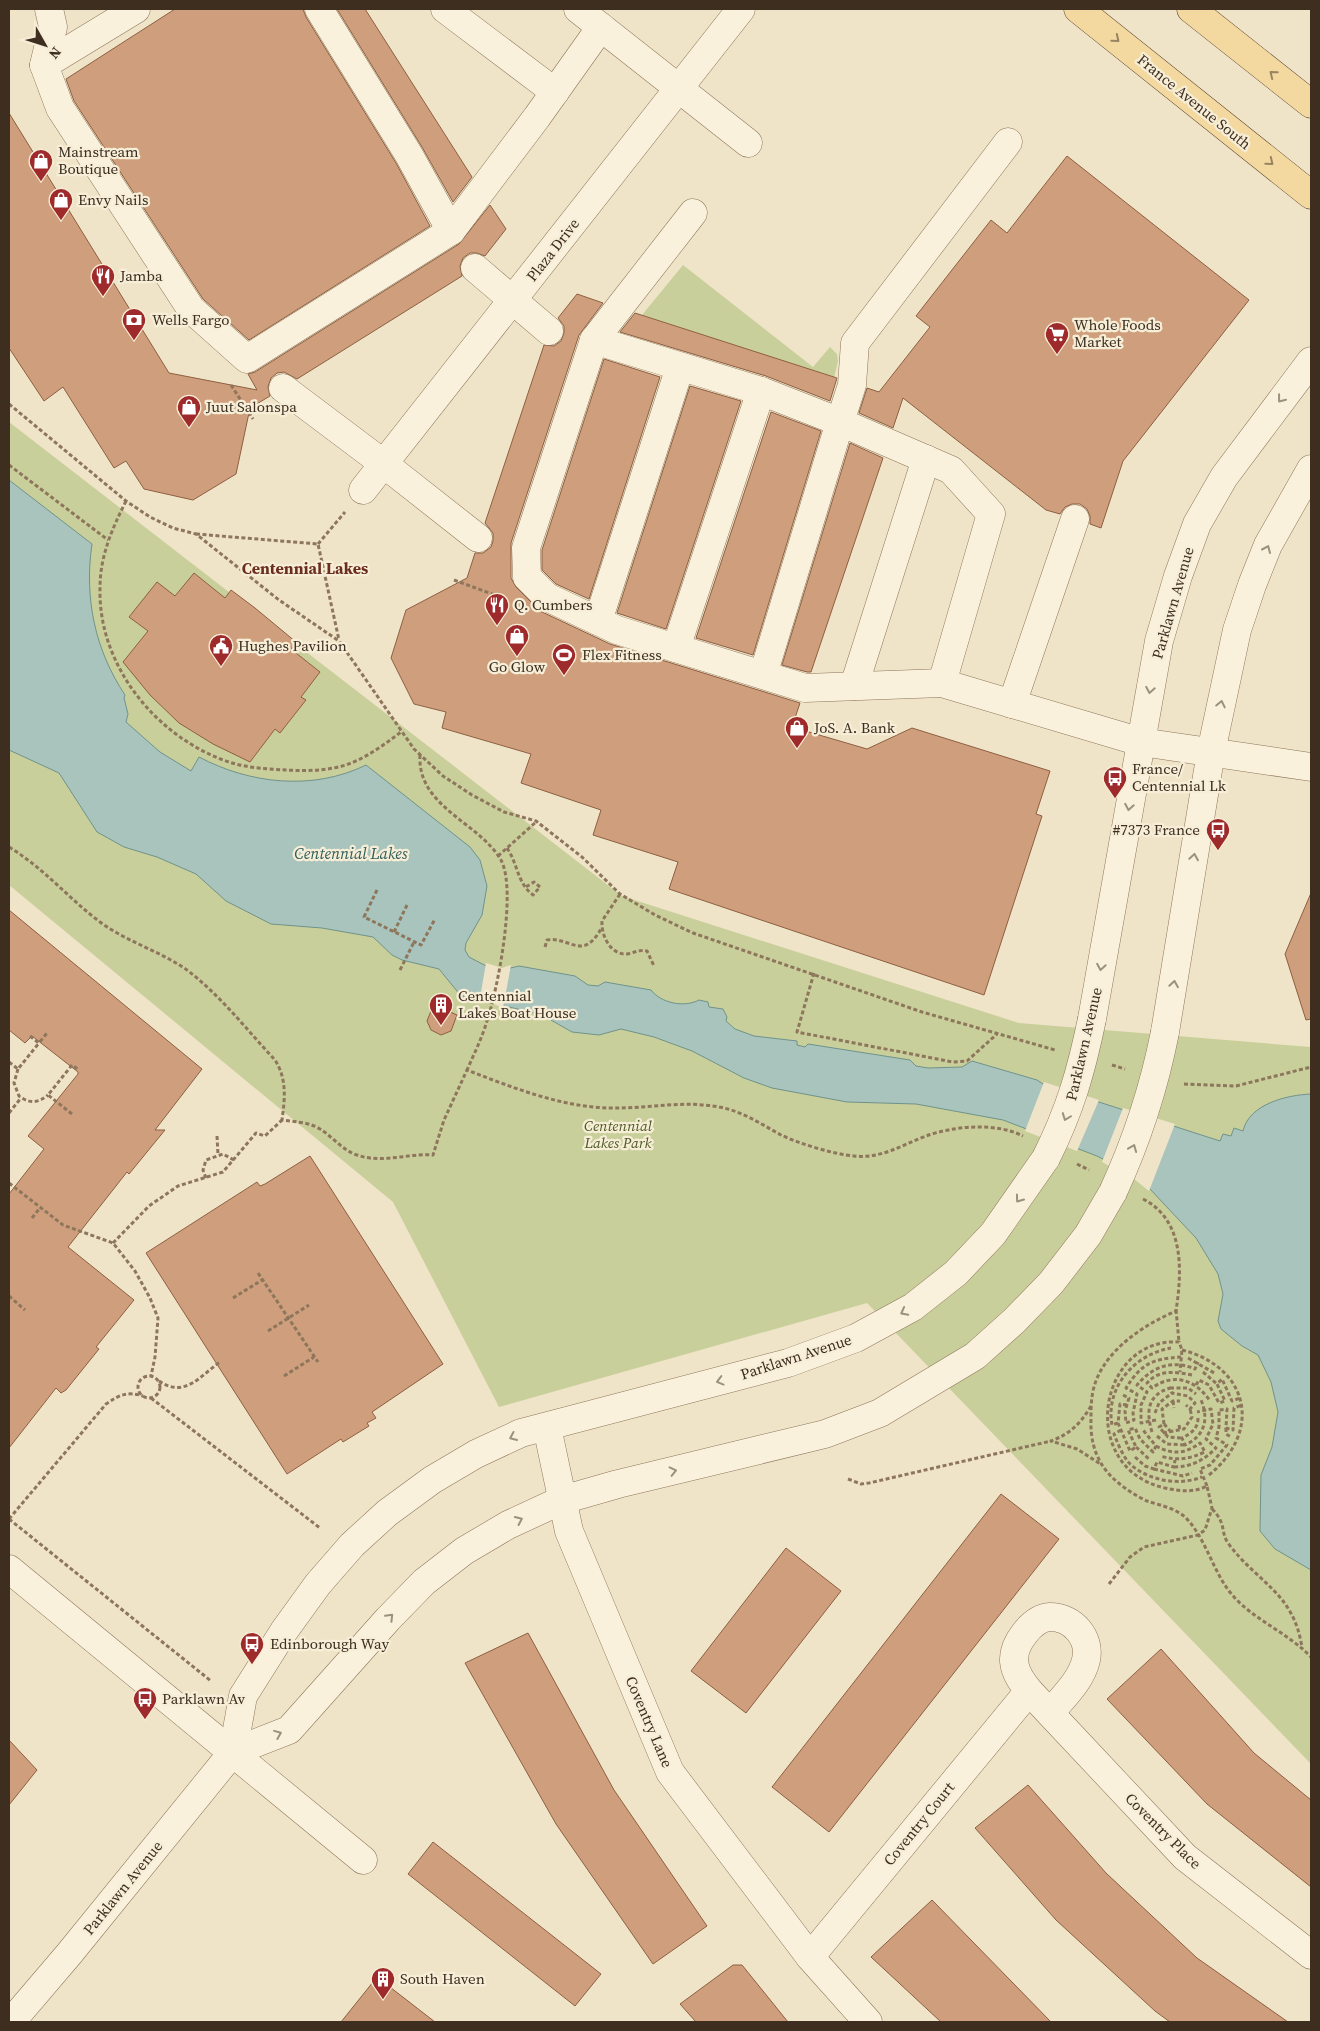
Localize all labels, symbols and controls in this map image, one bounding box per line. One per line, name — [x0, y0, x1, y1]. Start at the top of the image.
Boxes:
north arrow — [20, 20, 70, 70]
one-way arrow — [1110, 34, 1119, 42]
text: N — [44, 43, 66, 63]
street label: France Avenue South — [1133, 49, 1256, 154]
one-way arrow — [1270, 71, 1279, 79]
place label: Mainstream Boutique — [58, 141, 139, 179]
shop icon: Mainstream Boutique — [28, 148, 54, 182]
one-way arrow — [1264, 157, 1273, 165]
shop icon: Envy Nails — [48, 187, 74, 221]
place label: Envy Nails — [78, 189, 149, 210]
street label: Plaza Drive — [521, 213, 584, 286]
restaurant icon: Jamba — [90, 263, 116, 297]
place label: Jamba — [119, 265, 163, 286]
bank icon: Wells Fargo — [121, 307, 147, 341]
place label: Wells Fargo — [152, 309, 230, 330]
place label: Whole Foods Market — [1074, 314, 1161, 352]
supermarket icon: Whole Foods Market — [1044, 321, 1070, 355]
one-way arrow — [1279, 393, 1287, 402]
shop icon: Juut Salonspa — [176, 394, 202, 428]
place label: Juut Salonspa — [205, 396, 297, 417]
street label: Parklawn Avenue — [1146, 544, 1199, 661]
one-way arrow — [1260, 545, 1271, 554]
district label: Centennial Lakes — [242, 557, 368, 579]
restaurant icon: Q. Cumbers — [484, 592, 510, 626]
place label: Q. Cumbers — [514, 594, 593, 615]
shop icon: Go Glow — [504, 623, 530, 657]
public building icon: Hughes Pavilion — [208, 633, 234, 667]
place label: Hughes Pavilion — [238, 635, 347, 656]
sports icon: Flex Fitness — [551, 642, 577, 676]
place label: Flex Fitness — [582, 644, 662, 665]
place label: Go Glow — [489, 656, 546, 677]
one-way arrow — [1145, 686, 1155, 694]
one-way arrow — [1216, 700, 1226, 709]
shop icon: JoS. A. Bank — [784, 715, 810, 749]
place label: JoS. A. Bank — [813, 717, 896, 738]
place label: France/ Centennial Lk — [1132, 758, 1227, 796]
bus stop icon: France/ Centennial Lk — [1102, 765, 1128, 799]
one-way arrow — [1125, 802, 1135, 811]
bus stop icon: #7373 France — [1205, 817, 1231, 851]
place label: #7373 France — [1112, 819, 1200, 840]
water label: Centennial Lakes — [294, 842, 408, 864]
one-way arrow — [1188, 853, 1199, 861]
one-way arrow — [1097, 963, 1107, 971]
one-way arrow — [1168, 979, 1178, 988]
place label: Centennial Lakes Boat House — [458, 985, 577, 1023]
street label: Parklawn Avenue — [1060, 985, 1107, 1103]
building icon: Centennial Lakes Boat House — [428, 992, 454, 1026]
one-way arrow — [1062, 1112, 1072, 1121]
park label: Centennial Lakes Park — [583, 1115, 653, 1153]
one-way arrow — [1126, 1144, 1137, 1153]
one-way arrow — [1016, 1193, 1025, 1203]
one-way arrow — [900, 1306, 909, 1316]
street label: Parklawn Avenue — [738, 1329, 854, 1384]
one-way arrow — [716, 1375, 724, 1385]
one-way arrow — [509, 1431, 518, 1442]
one-way arrow — [668, 1466, 677, 1477]
one-way arrow — [513, 1516, 522, 1526]
one-way arrow — [384, 1614, 393, 1623]
bus stop icon: Edinborough Way — [239, 1631, 265, 1665]
place label: Edinborough Way — [270, 1633, 389, 1654]
street label: Coventry Lane — [621, 1673, 678, 1771]
bus stop icon: Parklawn Av — [132, 1686, 158, 1720]
place label: Parklawn Av — [162, 1688, 246, 1709]
one-way arrow — [273, 1730, 282, 1740]
street label: Coventry Court — [878, 1777, 959, 1870]
street label: Coventry Place — [1121, 1788, 1206, 1874]
street label: Parklawn Avenue — [78, 1836, 167, 1939]
building icon: South Haven — [370, 1966, 396, 2000]
place label: South Haven — [400, 1968, 485, 1989]

